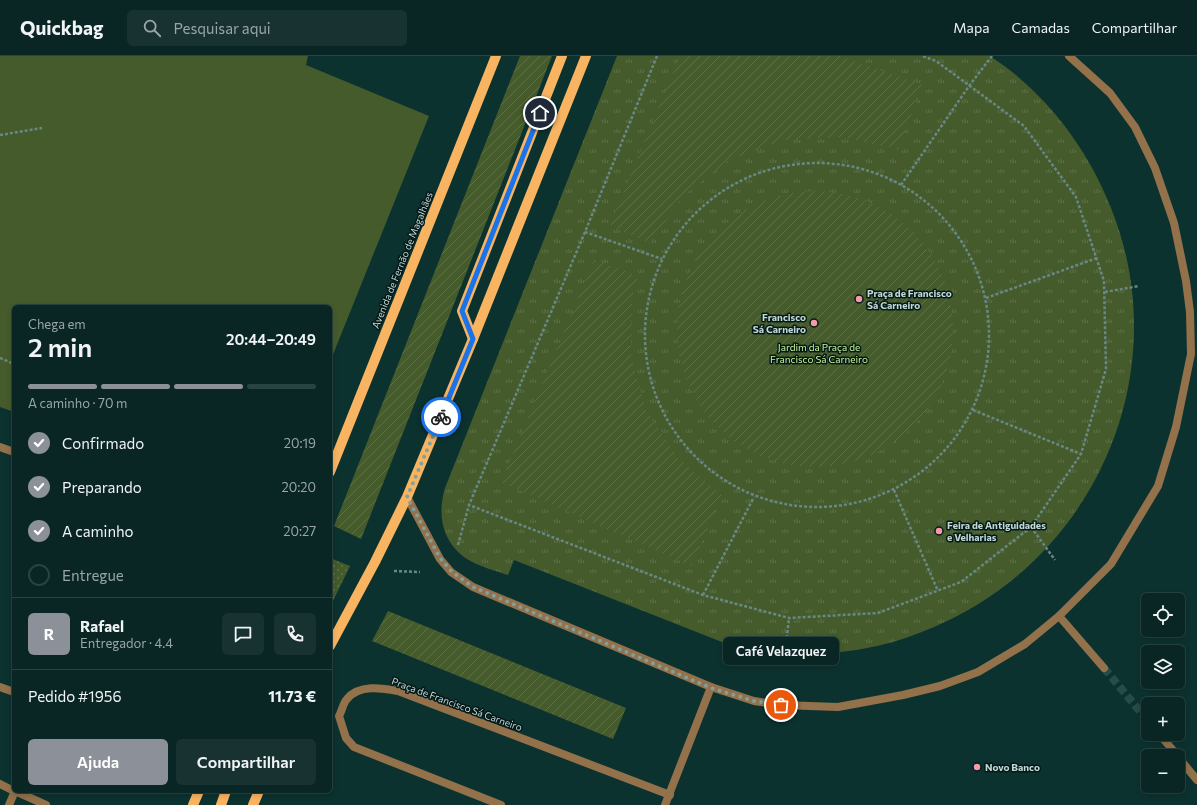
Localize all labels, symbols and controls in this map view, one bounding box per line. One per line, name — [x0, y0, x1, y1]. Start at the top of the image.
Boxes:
search box — [127, 10, 407, 46]
text: Quickbag — [20, 16, 103, 39]
icon: search — [141, 17, 163, 39]
text: Pesquisar aqui — [173, 19, 271, 37]
text: Mapa — [953, 19, 990, 36]
text: Camadas — [1012, 19, 1070, 36]
text: Compartilhar — [1092, 19, 1177, 36]
pin — [523, 96, 557, 130]
icon: home — [529, 102, 551, 124]
street label: Avenida de Fernão de Magalhães — [369, 190, 435, 330]
place label: Praça de Francisco Sá Carneiro — [867, 287, 952, 311]
marker: Praça de Francisco Sá Carneiro — [854, 294, 864, 304]
place label: Francisco Sá Carneiro — [753, 311, 806, 335]
text: Chega em — [28, 316, 86, 332]
marker: Francisco Sá Carneiro — [809, 318, 819, 328]
text: 20:44–20:49 — [226, 330, 316, 348]
text: 2 min — [28, 331, 92, 362]
park label: Jardim da Praça de Francisco Sá Carneiro — [770, 341, 868, 365]
text: A caminho · 70 m — [28, 395, 127, 411]
courier — [421, 397, 461, 437]
icon: bike — [430, 406, 452, 428]
icon: check — [28, 432, 50, 454]
text: Confirmado — [62, 434, 144, 452]
text: 20:19 — [284, 435, 316, 451]
icon: check — [28, 476, 50, 498]
text: Preparando — [62, 478, 142, 496]
text: 20:20 — [282, 479, 316, 495]
place label: Feira de Antiguidades e Velharias — [947, 519, 1046, 543]
icon: check — [28, 520, 50, 542]
text: A caminho — [62, 522, 134, 540]
text: 20:27 — [283, 523, 316, 539]
marker: Feira de Antiguidades e Velharias — [934, 526, 944, 536]
text: Entregue — [62, 566, 124, 584]
map controls — [1141, 593, 1185, 793]
button: locate — [1141, 593, 1185, 637]
button: chat — [222, 613, 264, 655]
button: phone — [274, 613, 316, 655]
text: Rafael — [80, 617, 124, 635]
text: R — [44, 625, 54, 643]
text: Entregador · 4.4 — [80, 635, 173, 651]
callout: Café Velazquez — [723, 637, 839, 665]
text: Café Velazquez — [736, 643, 826, 659]
button: layers — [1141, 645, 1185, 689]
street label: Praça de Francisco Sá Carneiro — [390, 675, 524, 733]
text: Pedido #1956 — [28, 687, 122, 705]
text: 11.73 € — [268, 687, 316, 705]
pin — [764, 688, 798, 722]
icon: bag — [770, 694, 792, 716]
button: + — [1141, 697, 1185, 741]
button: Ajuda — [28, 739, 168, 785]
button: Compartilhar — [176, 739, 316, 785]
button: − — [1141, 749, 1185, 793]
place label: Novo Banco — [985, 761, 1040, 773]
marker: Novo Banco — [972, 762, 982, 772]

